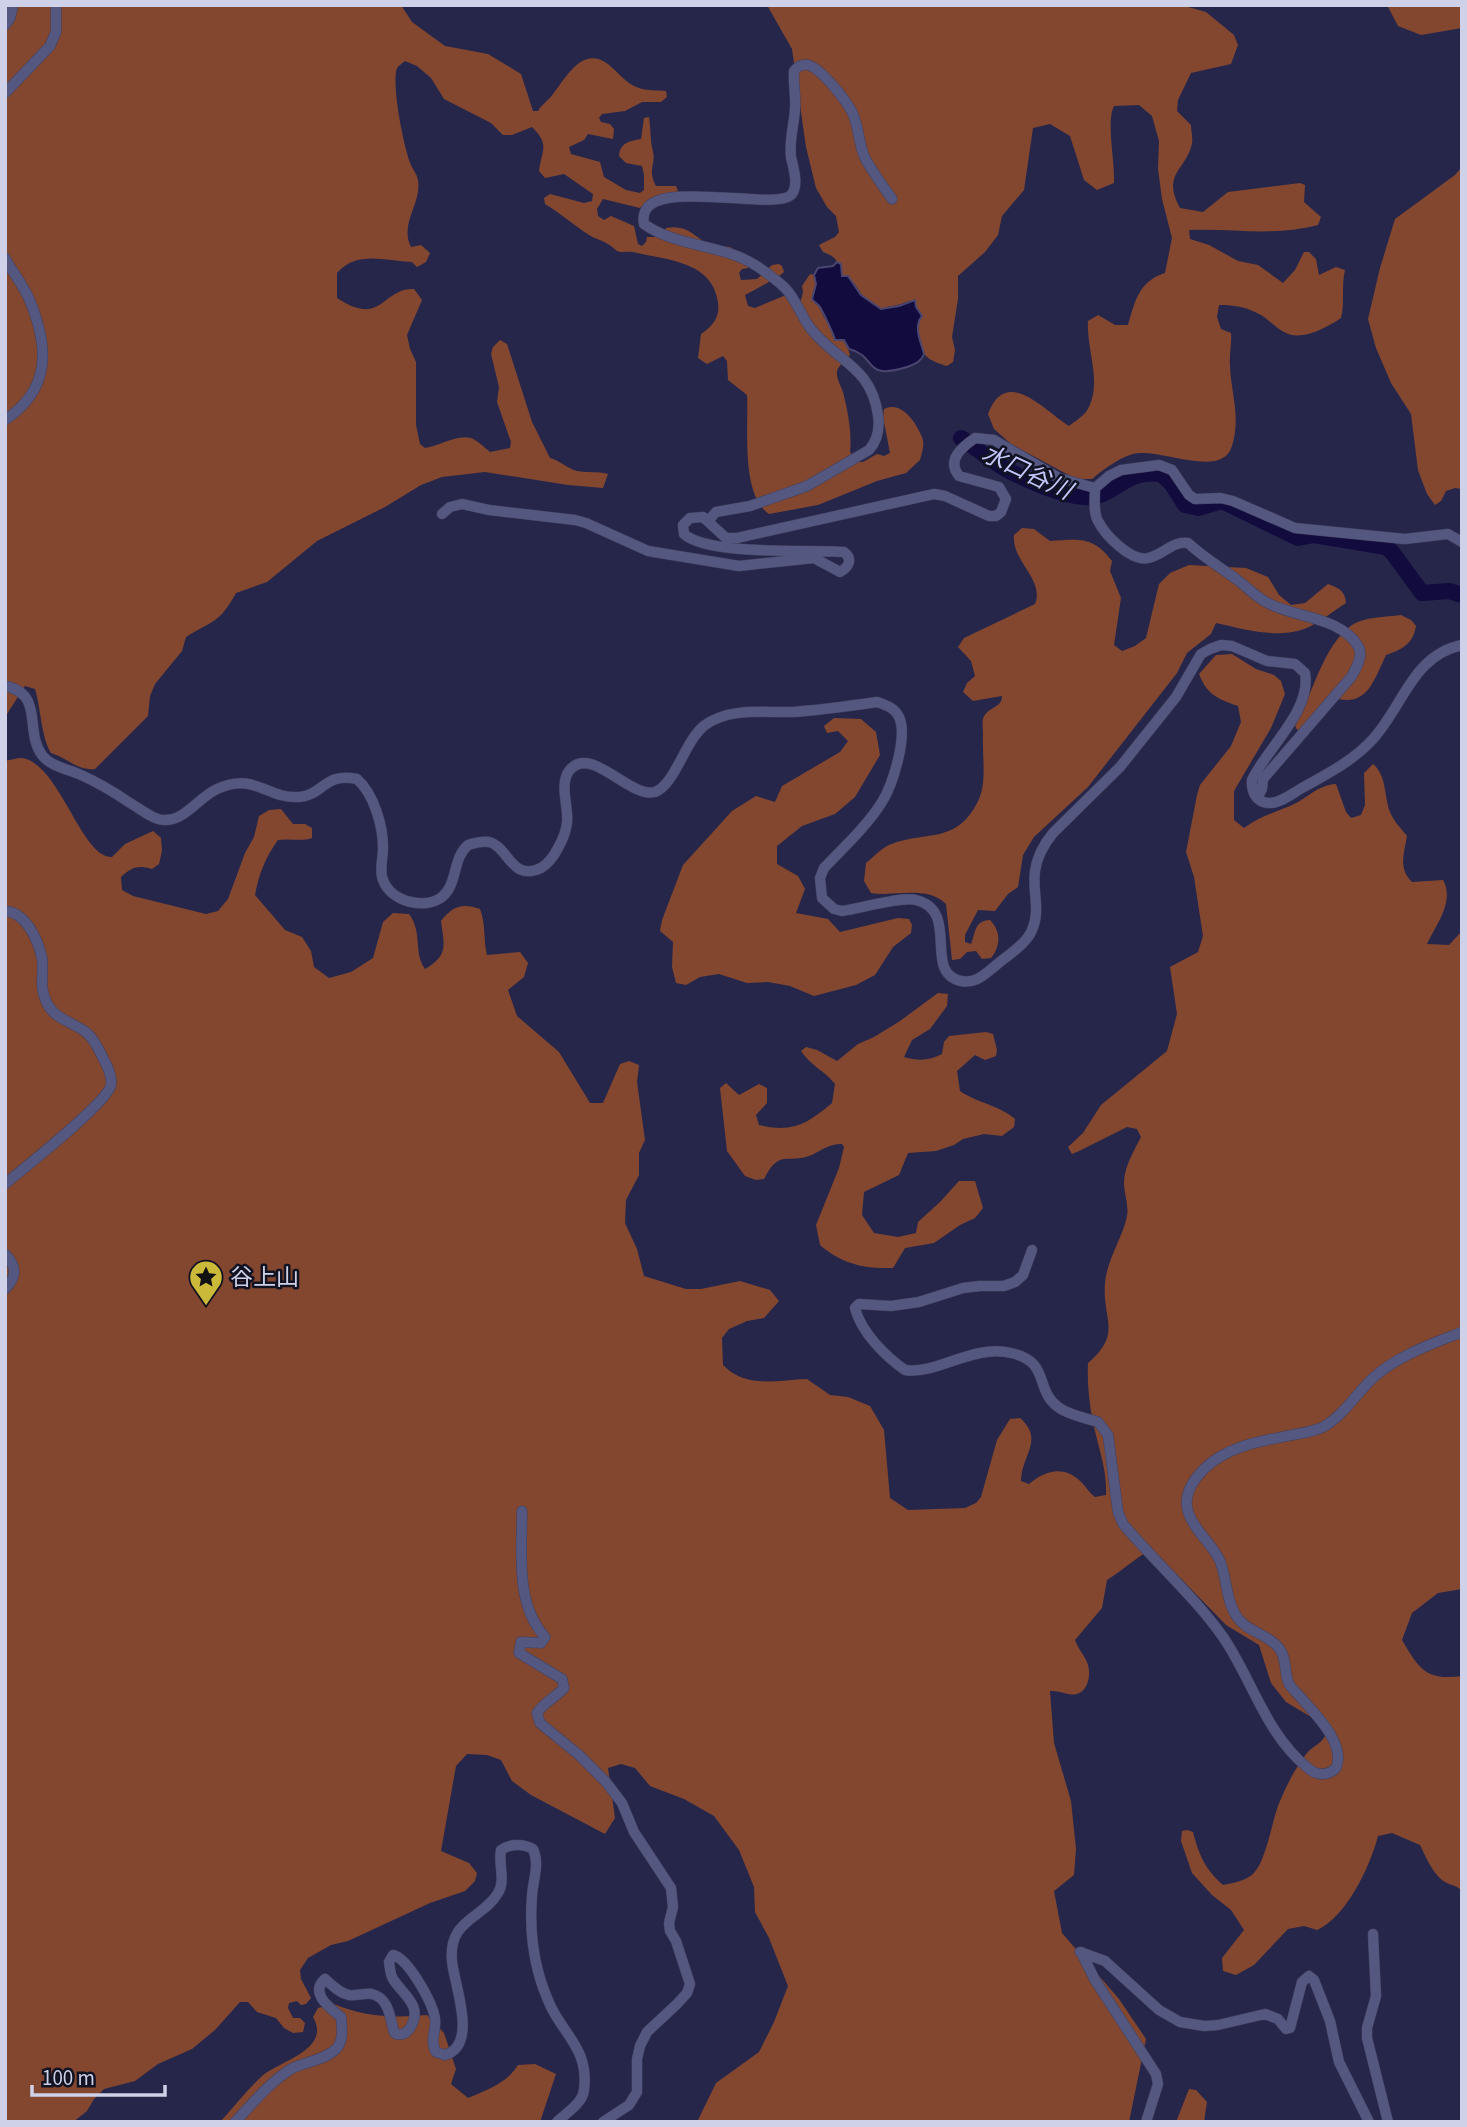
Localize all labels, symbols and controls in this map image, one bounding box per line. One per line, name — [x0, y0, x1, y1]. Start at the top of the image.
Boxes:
water label: 水口谷川 — [976, 436, 1080, 510]
place icon: 谷上山 — [187, 1258, 225, 1307]
place label: 谷上山 — [230, 1261, 299, 1294]
scale bar — [32, 2054, 164, 2098]
text: 100 m — [42, 2063, 95, 2093]

